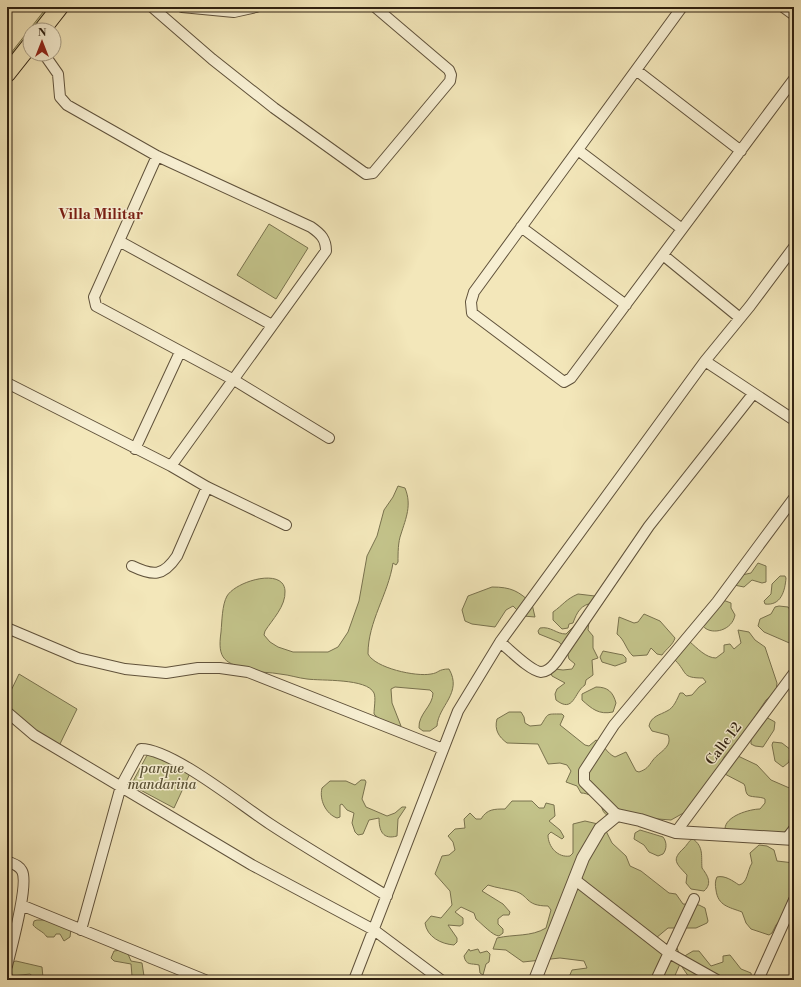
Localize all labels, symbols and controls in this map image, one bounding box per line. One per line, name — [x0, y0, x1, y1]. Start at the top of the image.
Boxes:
north arrow — [22, 22, 62, 62]
text: N — [38, 26, 47, 40]
district label: Villa Militar — [58, 205, 144, 224]
street label: Calle 12 — [702, 719, 746, 769]
park label: parque mandarina — [128, 760, 197, 794]

